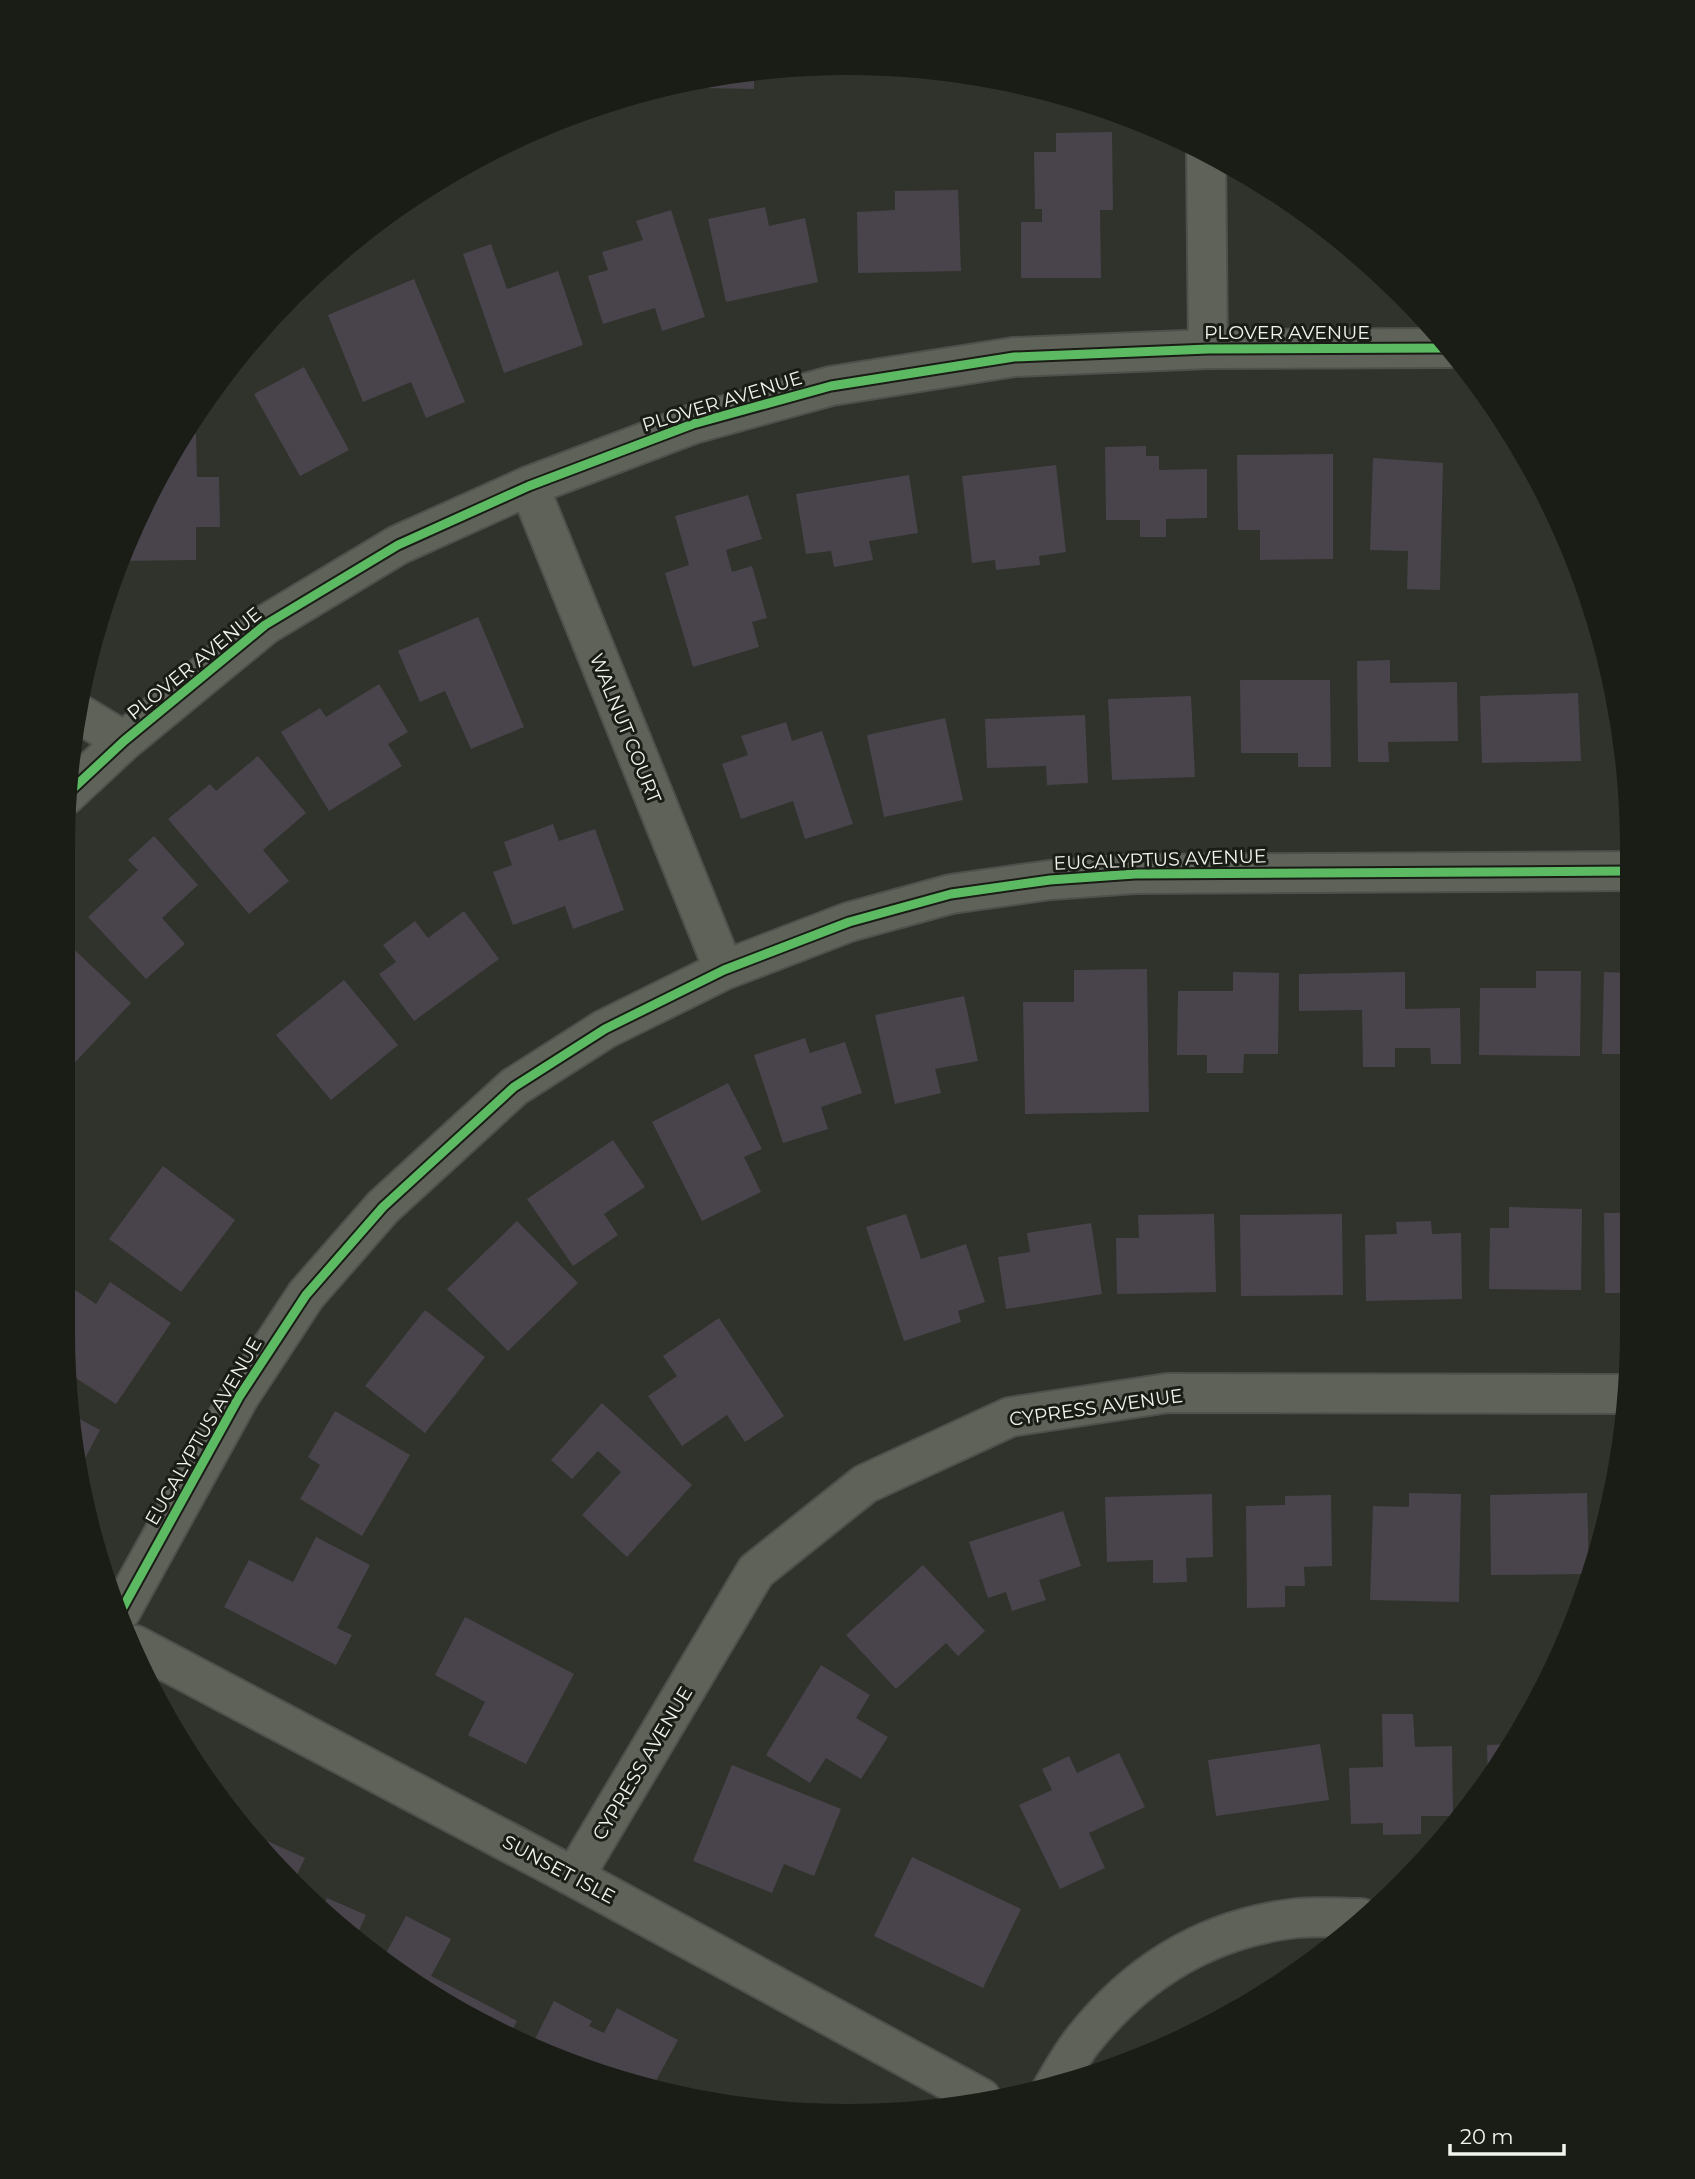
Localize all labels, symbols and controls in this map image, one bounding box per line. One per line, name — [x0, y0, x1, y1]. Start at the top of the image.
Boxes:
street label: PLOVER AVENUE — [1204, 321, 1370, 344]
street label: PLOVER AVENUE — [639, 366, 805, 437]
street label: PLOVER AVENUE — [123, 602, 266, 725]
street label: WALNUT COURT — [585, 650, 666, 807]
street label: EUCALYPTUS AVENUE — [1053, 844, 1267, 875]
street label: EUCALYPTUS AVENUE — [140, 1333, 267, 1529]
street label: CYPRESS AVENUE — [1008, 1384, 1184, 1431]
street label: CYPRESS AVENUE — [587, 1682, 697, 1844]
street label: SUNSET ISLE — [499, 1830, 619, 1909]
scale bar — [1450, 2112, 1564, 2156]
text: 20 m — [1460, 2124, 1514, 2149]

